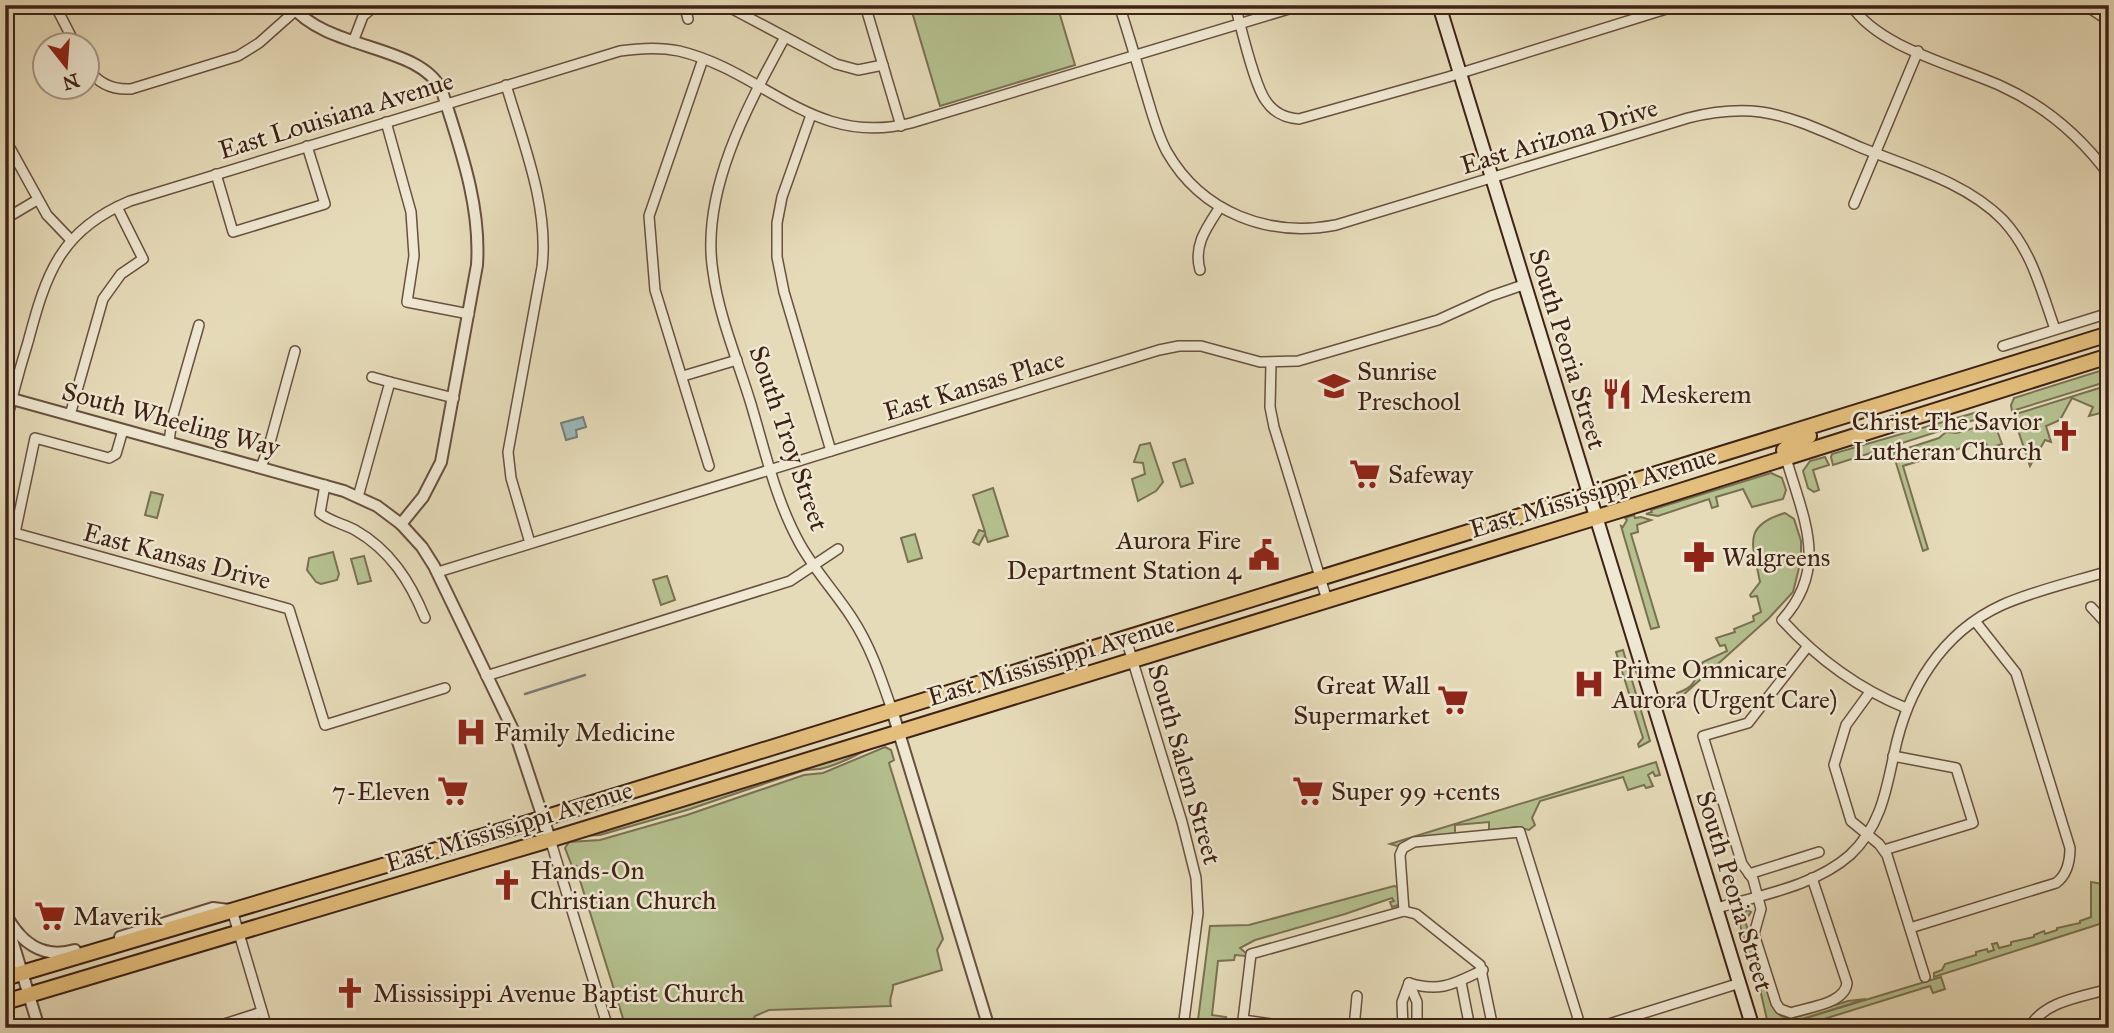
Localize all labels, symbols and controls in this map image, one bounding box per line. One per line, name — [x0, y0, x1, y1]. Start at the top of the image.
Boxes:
north arrow — [32, 32, 102, 102]
street label: East Louisiana Avenue — [215, 64, 457, 166]
text: N — [60, 68, 82, 95]
street label: East Arizona Drive — [1457, 91, 1662, 181]
street label: South Peoria Street — [1522, 245, 1614, 453]
street label: South Troy Street — [742, 341, 836, 535]
street label: East Kansas Place — [880, 342, 1069, 428]
place label: Sunrise Preschool — [1357, 355, 1460, 417]
school or university icon: Sunrise Preschool — [1317, 369, 1351, 403]
street label: South Wheeling Way — [58, 374, 284, 464]
restaurant icon: Meskerem — [1600, 377, 1634, 411]
place label: Meskerem — [1640, 378, 1752, 410]
place label: Christ The Savior Lutheran Church — [1852, 405, 2043, 467]
church icon: Christ The Savior Lutheran Church — [2048, 419, 2082, 453]
street label: East Mississippi Avenue — [1465, 439, 1721, 545]
supermarket icon: Safeway — [1348, 457, 1382, 491]
place label: Safeway — [1388, 458, 1474, 490]
street label: East Kansas Drive — [80, 516, 275, 596]
place label: Aurora Fire Department Station 4 — [1007, 524, 1242, 586]
public building icon: Aurora Fire Department Station 4 — [1247, 538, 1281, 572]
pharmacy icon: Walgreens — [1682, 540, 1716, 574]
place label: Walgreens — [1722, 541, 1830, 573]
street label: East Mississippi Avenue — [923, 607, 1179, 713]
place label: Prime Omnicare Aurora (Urgent Care) — [1611, 653, 1837, 715]
street label: South Salem Street — [1141, 660, 1229, 868]
hospital icon: Prime Omnicare Aurora (Urgent Care) — [1572, 667, 1606, 701]
place label: Great Wall Supermarket — [1293, 669, 1430, 731]
supermarket icon: Great Wall Supermarket — [1436, 683, 1470, 717]
hospital icon: Family Medicine — [454, 715, 488, 749]
place label: Family Medicine — [494, 716, 675, 748]
street label: East Mississippi Avenue — [381, 773, 637, 879]
supermarket icon: 7-Eleven — [436, 774, 470, 808]
supermarket icon: Super 99 +cents — [1291, 774, 1325, 808]
place label: 7-Eleven — [332, 775, 430, 807]
place label: Super 99 +cents — [1331, 775, 1500, 807]
street label: South Peoria Street — [1689, 787, 1781, 995]
place label: Hands-On Christian Church — [530, 854, 717, 916]
church icon: Hands-On Christian Church — [490, 868, 524, 902]
supermarket icon: Maverik — [33, 899, 67, 933]
place label: Maverik — [73, 900, 163, 932]
church icon: Mississippi Avenue Baptist Church — [333, 976, 367, 1010]
place label: Mississippi Avenue Baptist Church — [373, 977, 745, 1009]

